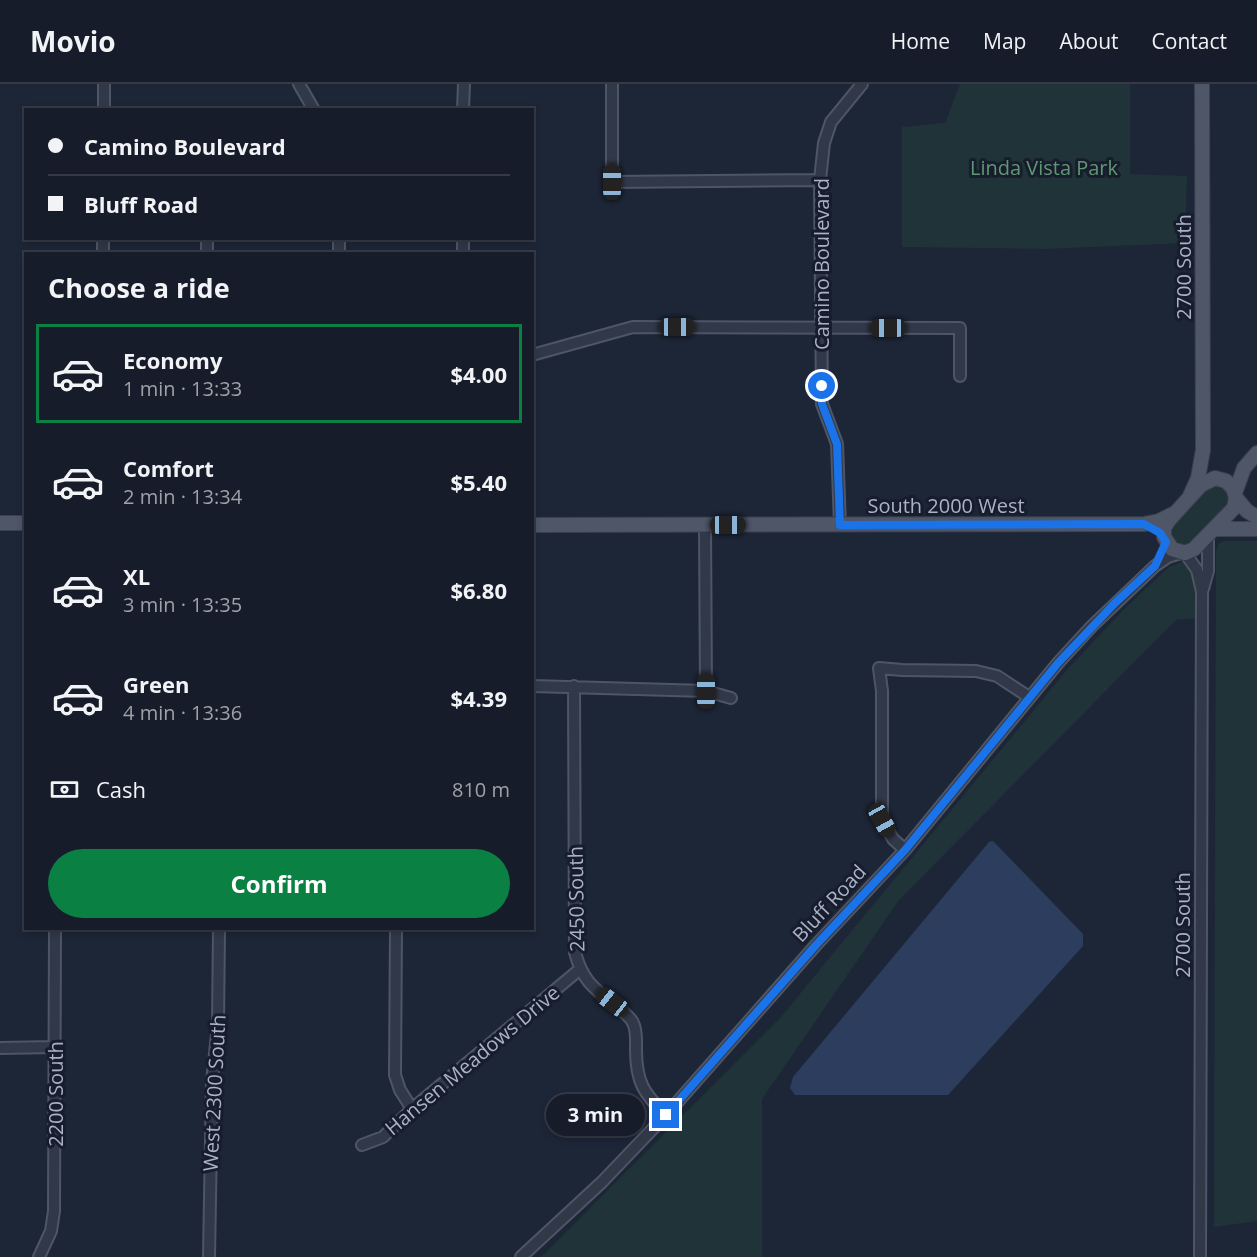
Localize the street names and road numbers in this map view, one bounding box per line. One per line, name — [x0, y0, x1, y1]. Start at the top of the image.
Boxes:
street label: Camino Boulevard — [808, 178, 835, 350]
street label: 2700 South — [1170, 214, 1197, 320]
street label: South 2000 West — [867, 492, 1025, 519]
street label: 2450 South — [562, 846, 590, 952]
street label: Bluff Road — [786, 858, 872, 948]
street label: 2700 South — [1169, 872, 1196, 978]
street label: Hansen Meadows Drive — [379, 979, 565, 1141]
street label: West 2300 South — [196, 1014, 232, 1172]
street label: 2200 South — [42, 1041, 69, 1147]

